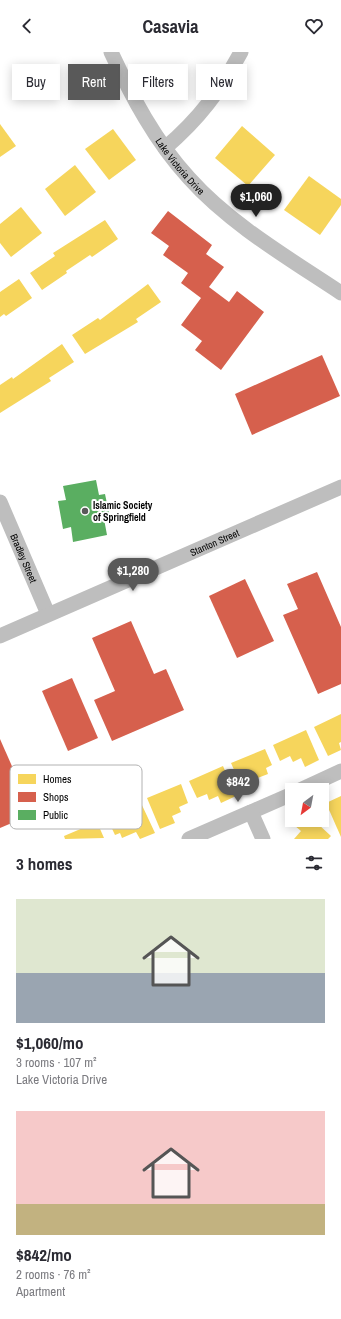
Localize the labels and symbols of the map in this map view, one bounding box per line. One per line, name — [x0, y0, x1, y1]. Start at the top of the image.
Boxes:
street label: Lake Victoria Drive — [152, 135, 208, 198]
pin: $1,060 — [223, 184, 289, 218]
place label: Islamic Society of Springfield — [93, 499, 153, 524]
marker: Islamic Society of Springfield — [80, 506, 90, 516]
street label: Stanton Street — [188, 526, 242, 559]
street label: Bradley Street — [7, 532, 40, 585]
pin: $1,280 — [100, 558, 166, 592]
legend — [10, 765, 142, 829]
pin: $842 — [214, 769, 262, 803]
text: Homes — [43, 772, 72, 786]
north arrow — [285, 783, 329, 827]
text: Shops — [43, 790, 69, 804]
text: Public — [43, 808, 69, 822]

